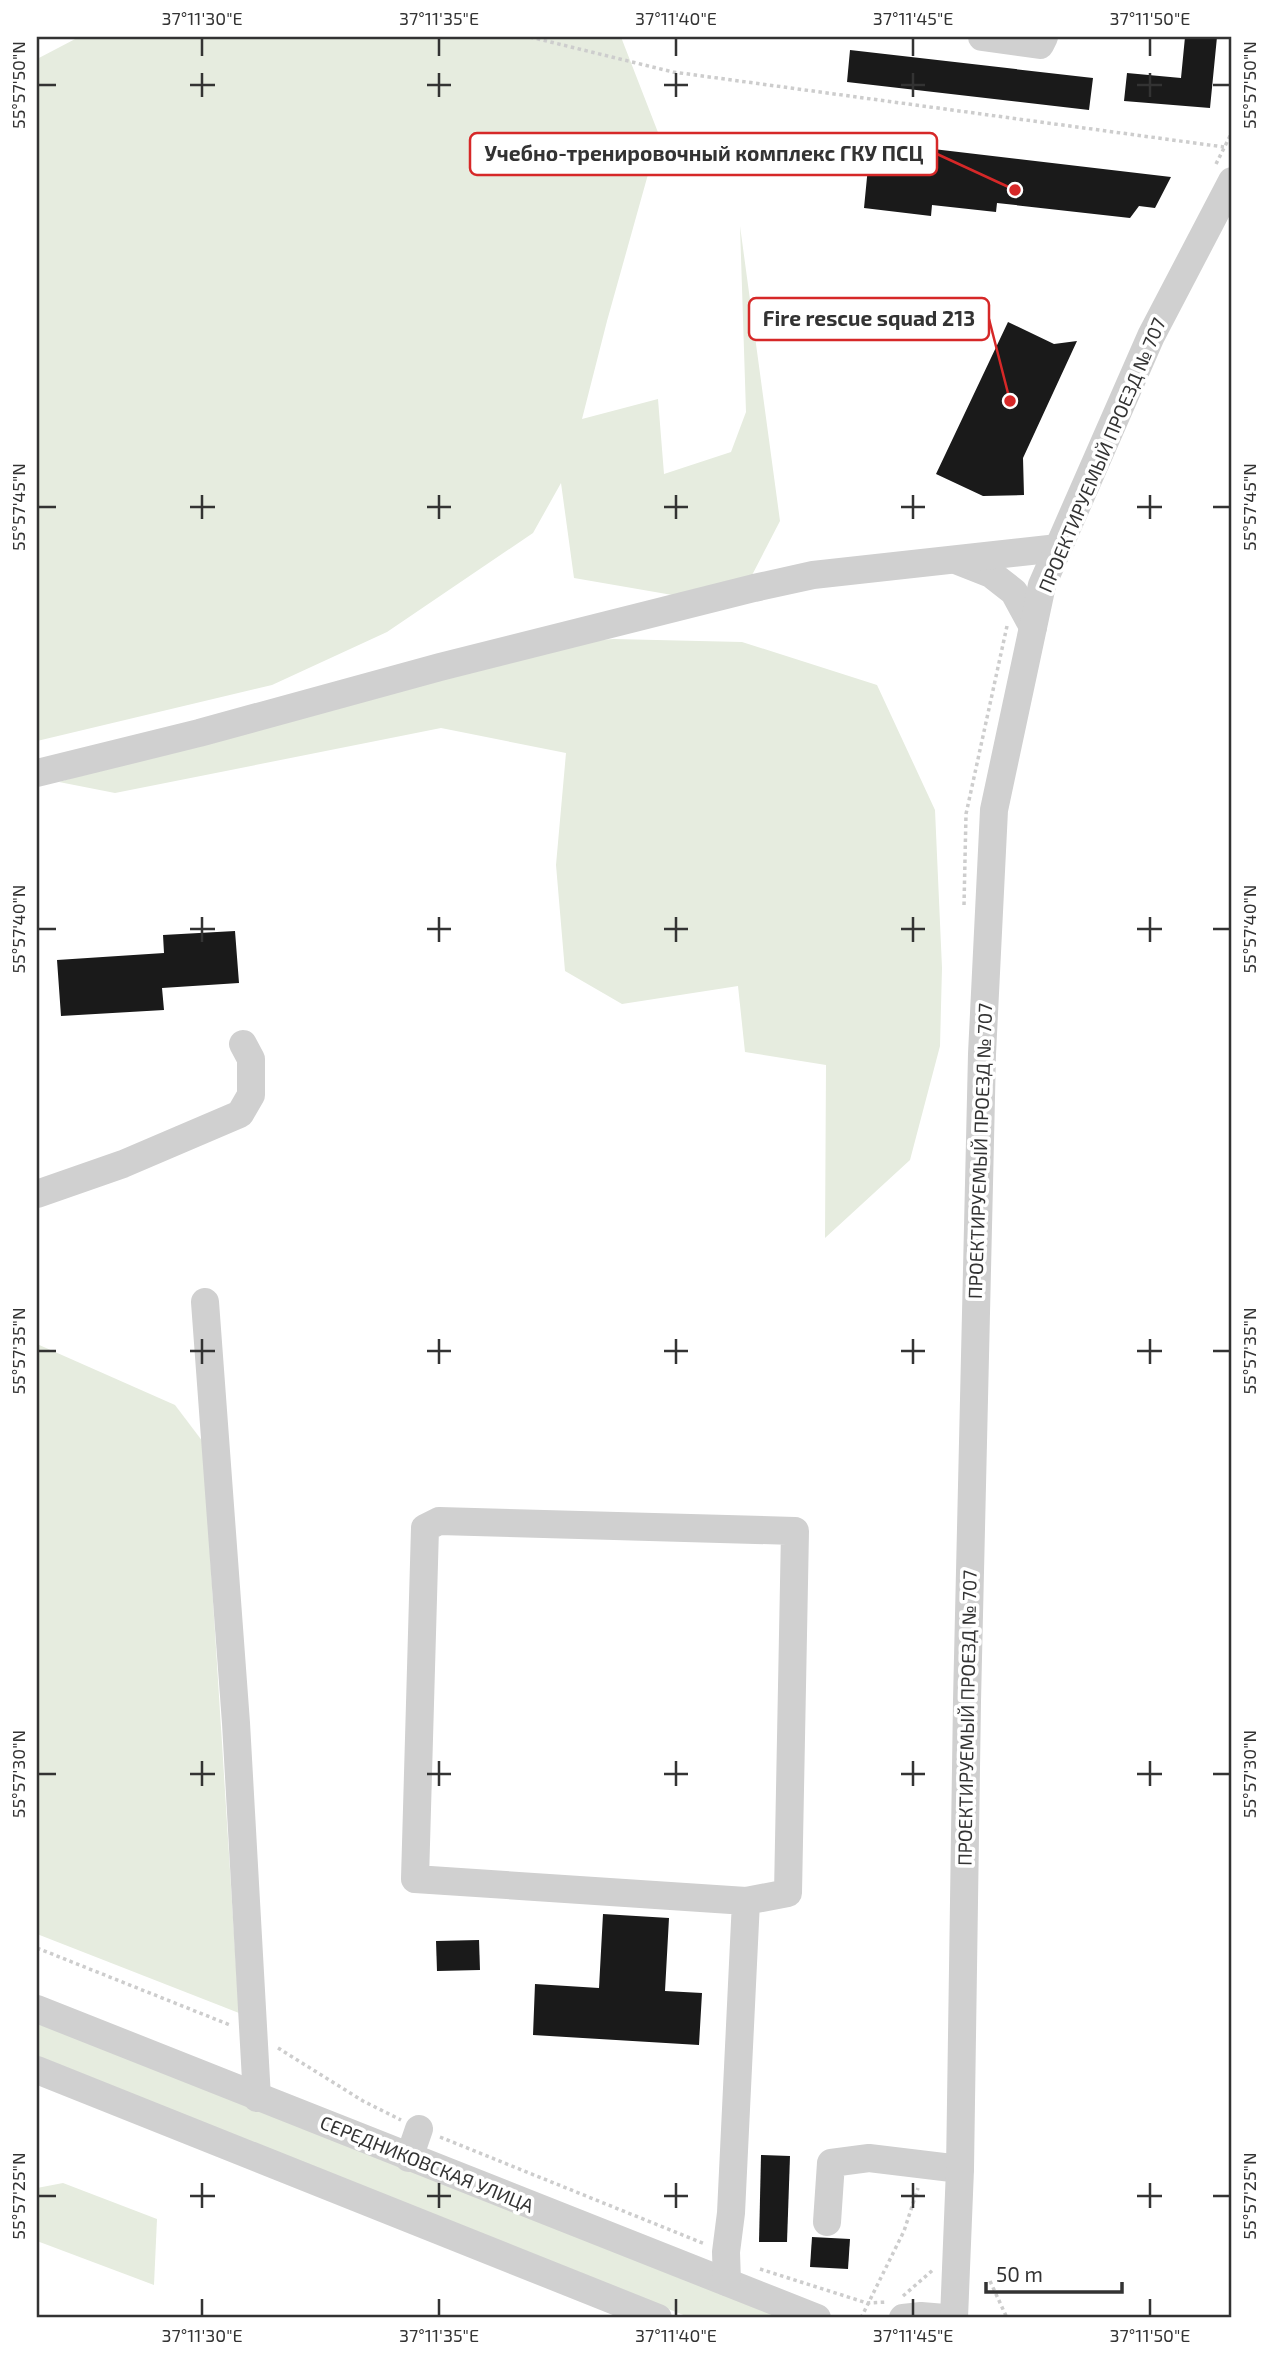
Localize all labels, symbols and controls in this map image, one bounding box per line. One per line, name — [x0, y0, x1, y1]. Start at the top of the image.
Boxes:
text: 37°11'30"E — [161, 7, 243, 29]
text: 37°11'35"E — [399, 7, 479, 29]
text: 37°11'40"E — [635, 7, 717, 29]
text: 37°11'45"E — [873, 7, 953, 29]
text: 37°11'50"E — [1110, 7, 1190, 29]
text: 55°57'50"N — [7, 41, 29, 129]
text: 55°57'50"N — [1238, 41, 1260, 129]
callout: Учебно-тренировочный комплекс ГКУ ПСЦ — [470, 133, 937, 175]
text: Учебно-тренировочный комплекс ГКУ ПСЦ — [485, 140, 923, 165]
callout: Fire rescue squad 213 — [749, 298, 989, 340]
text: Fire rescue squad 213 — [763, 305, 975, 330]
street label: ПРОЕКТИРУЕМЫЙ ПРОЕЗД № 707 — [1033, 314, 1170, 596]
text: 55°57'45"N — [7, 463, 29, 551]
text: 55°57'45"N — [1238, 463, 1260, 551]
text: 55°57'40"N — [7, 884, 29, 974]
text: 55°57'40"N — [1238, 884, 1260, 974]
street label: ПРОЕКТИРУЕМЫЙ ПРОЕЗД № 707 — [963, 1002, 996, 1299]
text: 55°57'35"N — [7, 1307, 29, 1395]
text: 55°57'35"N — [1238, 1307, 1260, 1395]
street label: ПРОЕКТИРУЕМЫЙ ПРОЕЗД № 707 — [952, 1570, 981, 1866]
text: 55°57'30"N — [7, 1730, 29, 1818]
text: 55°57'30"N — [1238, 1730, 1260, 1818]
street label: СЕРЕДНИКОВСКАЯ УЛИЦА — [317, 2110, 537, 2217]
text: 55°57'25"N — [7, 2152, 29, 2240]
text: 55°57'25"N — [1238, 2152, 1260, 2240]
scale bar — [986, 2250, 1122, 2294]
text: 50 m — [996, 2261, 1043, 2286]
text: 37°11'30"E — [161, 2324, 243, 2346]
text: 37°11'35"E — [399, 2324, 479, 2346]
text: 37°11'40"E — [635, 2324, 717, 2346]
text: 37°11'45"E — [873, 2324, 953, 2346]
text: 37°11'50"E — [1110, 2324, 1190, 2346]

